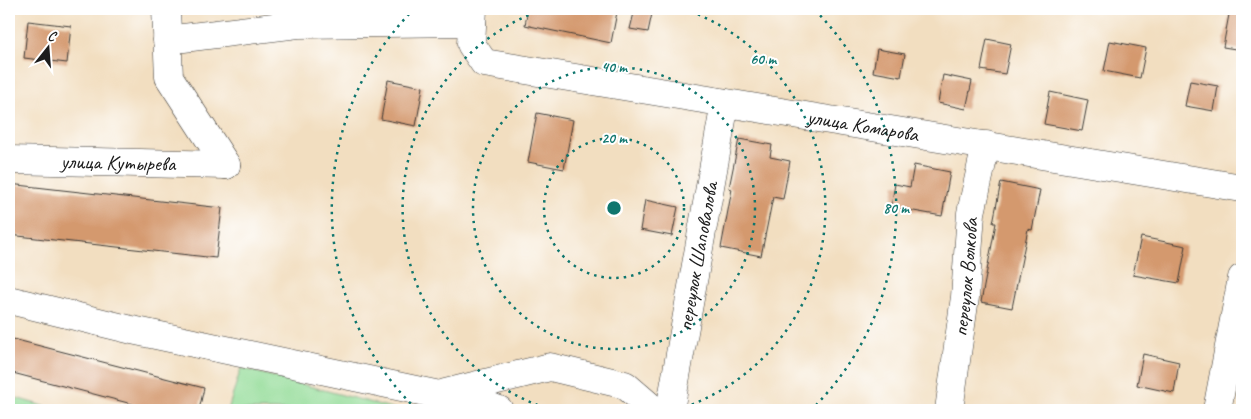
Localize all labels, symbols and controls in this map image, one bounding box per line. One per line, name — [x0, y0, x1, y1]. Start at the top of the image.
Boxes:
north arrow — [22, 22, 72, 72]
text: С — [46, 27, 59, 46]
text: 60 m — [750, 50, 777, 69]
text: 40 m — [601, 58, 628, 77]
street label: улица Комарова — [803, 103, 922, 148]
text: 20 m — [601, 129, 628, 148]
street label: улица Кутырева — [58, 148, 177, 177]
street label: переулок Шаповалова — [671, 178, 724, 333]
centre of rings — [605, 199, 623, 217]
text: 80 m — [883, 199, 910, 218]
street label: переулок Волкова — [947, 215, 984, 338]

